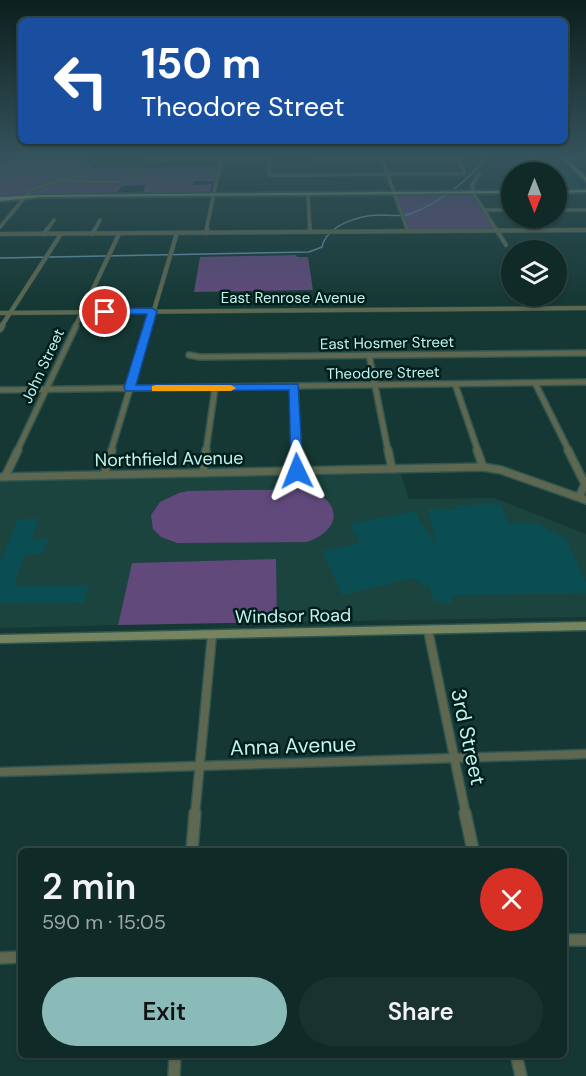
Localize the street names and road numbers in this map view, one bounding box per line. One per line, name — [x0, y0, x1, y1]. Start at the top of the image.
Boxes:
street label: East Renrose Avenue — [221, 288, 365, 308]
street label: John Street — [17, 325, 69, 407]
street label: East Hosmer Street — [320, 332, 454, 354]
street label: Theodore Street — [326, 362, 440, 384]
street label: Northfield Avenue — [94, 446, 244, 472]
street label: Windsor Road — [235, 603, 351, 629]
street label: 3rd Street — [444, 686, 492, 788]
street label: Anna Avenue — [229, 730, 357, 762]

